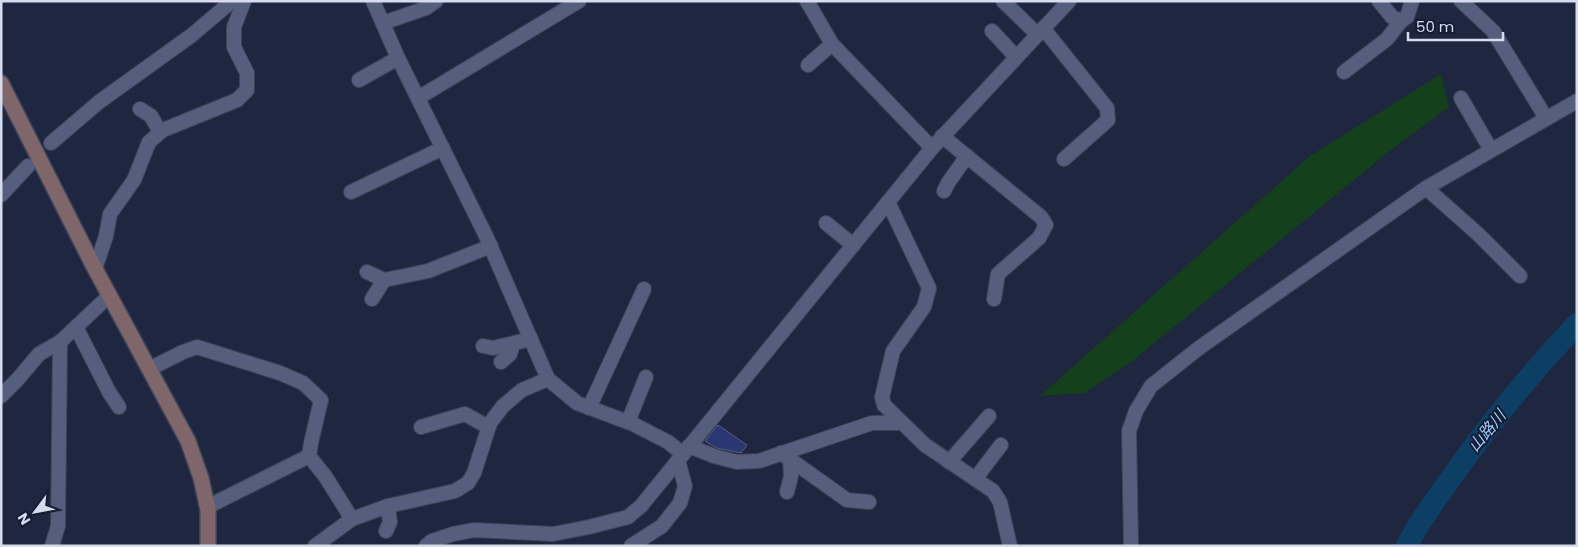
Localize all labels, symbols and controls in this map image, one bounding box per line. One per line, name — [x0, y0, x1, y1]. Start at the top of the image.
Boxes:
scale bar — [1408, 10, 1503, 42]
text: 50 m — [1416, 16, 1454, 37]
water label: 山路川 — [1463, 404, 1513, 457]
north arrow — [10, 487, 60, 537]
text: N — [13, 509, 35, 529]

